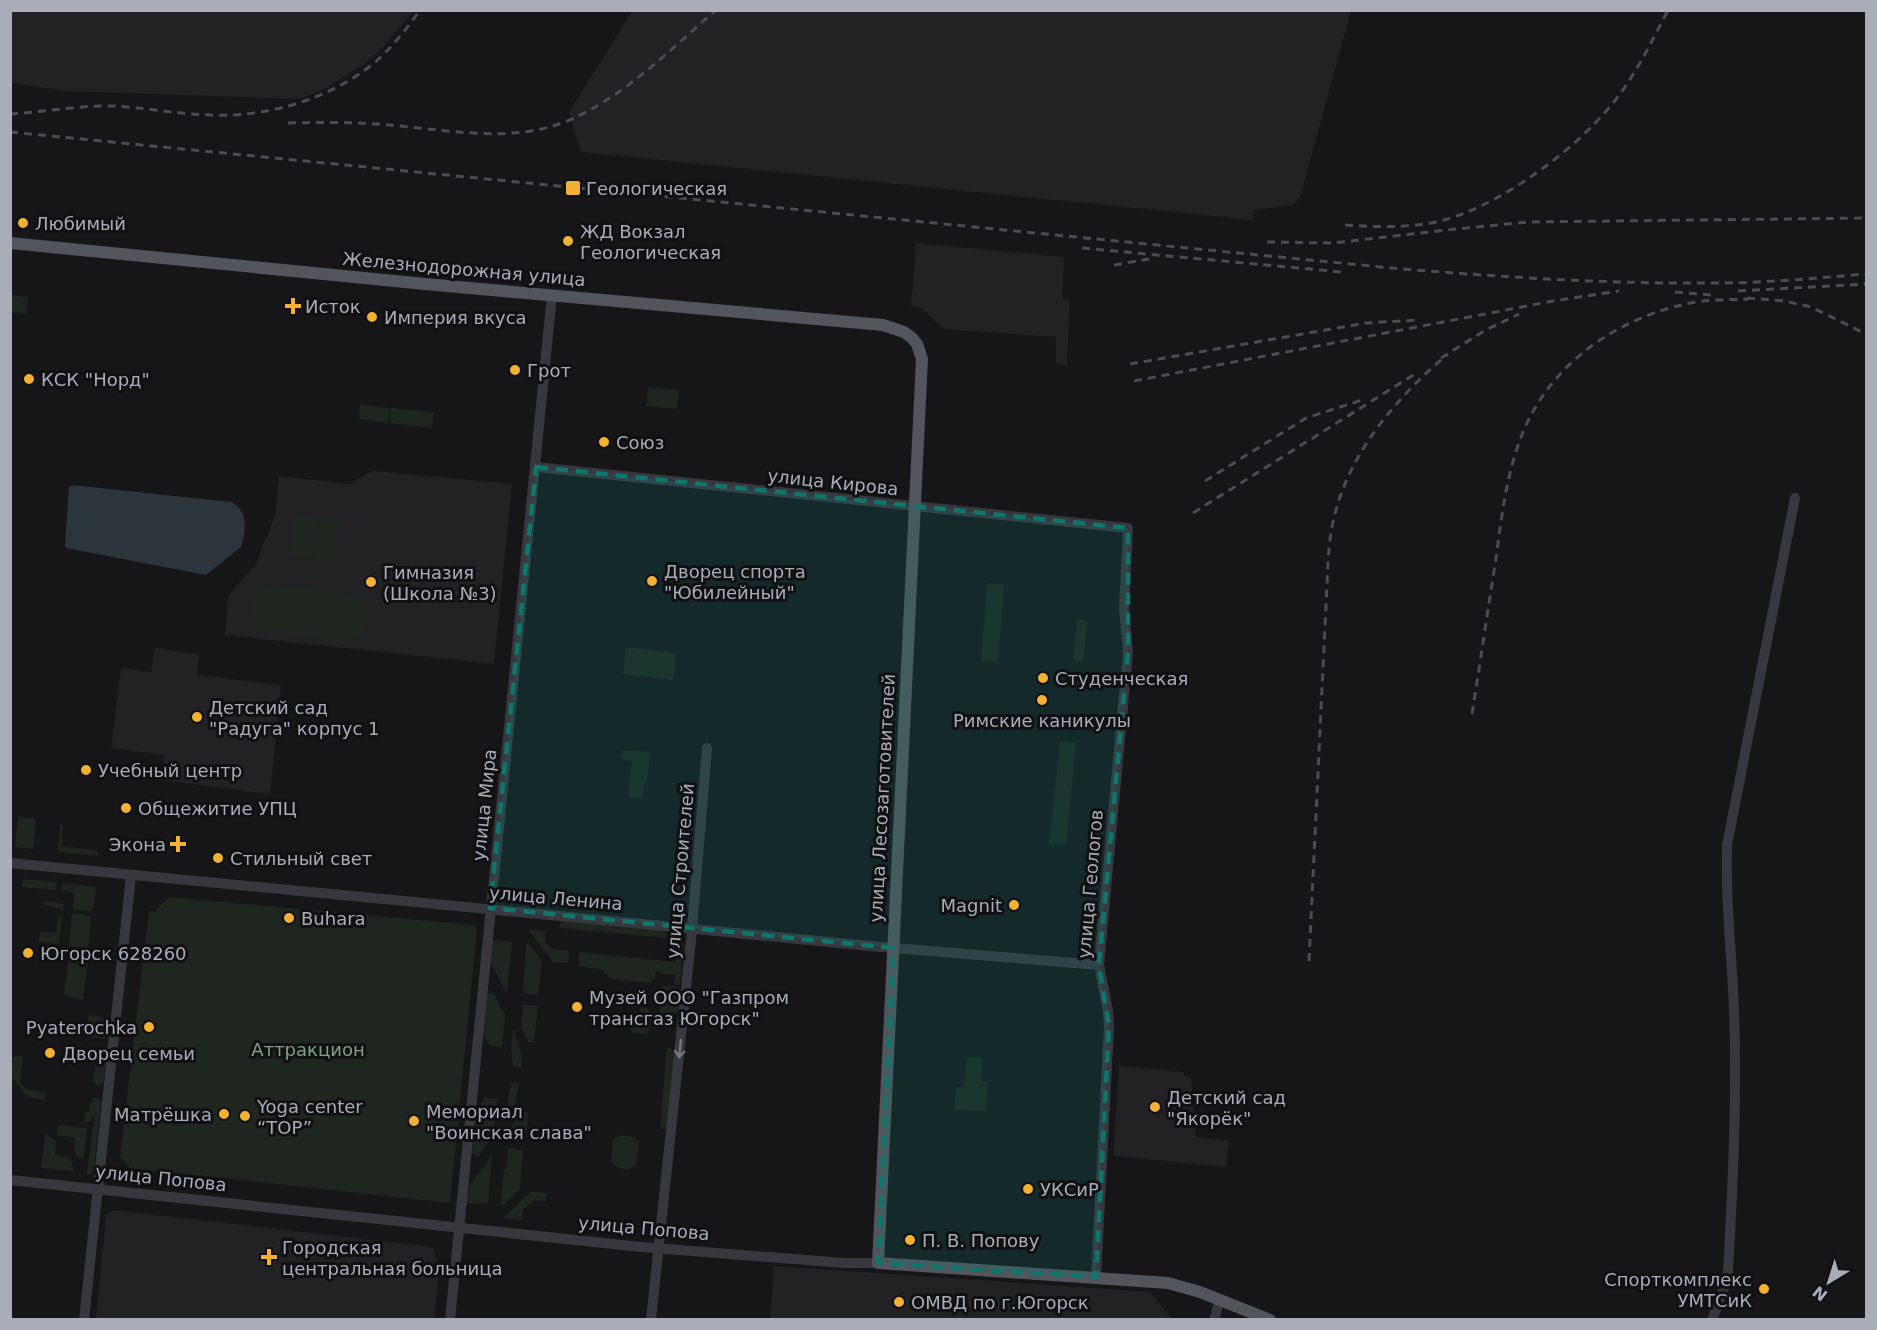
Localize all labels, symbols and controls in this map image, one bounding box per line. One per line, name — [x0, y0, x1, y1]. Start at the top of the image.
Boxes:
place label: Геологическая — [586, 178, 727, 199]
marker: Геологическая — [564, 179, 582, 197]
place label: Любимый — [35, 213, 126, 234]
marker: Любимый — [16, 216, 30, 230]
place label: ЖД Вокзал Геологическая — [580, 221, 721, 263]
marker: ЖД Вокзал Геологическая — [561, 234, 575, 248]
street label: Железнодорожная улица — [342, 248, 586, 290]
place label: Исток — [305, 296, 361, 317]
marker: Исток — [286, 299, 300, 313]
place label: Империя вкуса — [384, 307, 527, 328]
marker: Империя вкуса — [365, 310, 379, 324]
place label: Грот — [527, 360, 571, 381]
marker: Грот — [508, 363, 522, 377]
place label: КСК "Норд" — [41, 369, 150, 390]
marker: КСК "Норд" — [22, 372, 36, 386]
place label: Союз — [616, 432, 664, 453]
marker: Союз — [597, 435, 611, 449]
street label: улица Кирова — [767, 465, 899, 499]
place label: Дворец спорта "Юбилейный" — [664, 561, 806, 603]
place label: Гимназия (Школа №3) — [383, 562, 497, 604]
marker: Дворец спорта "Юбилейный" — [645, 574, 659, 588]
marker: Гимназия (Школа №3) — [364, 575, 378, 589]
place label: Студенческая — [1055, 668, 1188, 689]
marker: Студенческая — [1036, 671, 1050, 685]
street label: улица Лесозаготовителей — [865, 673, 899, 923]
marker: Римские каникулы — [1035, 693, 1049, 707]
place label: Детский сад "Радуга" корпус 1 — [209, 697, 380, 739]
marker: Детский сад "Радуга" корпус 1 — [190, 710, 204, 724]
place label: Римские каникулы — [953, 710, 1131, 731]
street label: улица Мира — [468, 748, 500, 862]
place label: Учебный центр — [98, 760, 242, 781]
marker: Учебный центр — [79, 763, 93, 777]
street label: улица Строителей — [662, 782, 698, 960]
place label: Общежитие УПЦ — [138, 798, 297, 819]
marker: Общежитие УПЦ — [119, 801, 133, 815]
street label: улица Геологов — [1073, 809, 1107, 959]
place label: Экона — [109, 834, 166, 855]
marker: Экона — [171, 837, 185, 851]
place label: Стильный свет — [230, 848, 372, 869]
marker: Стильный свет — [211, 851, 225, 865]
street label: улица Ленина — [488, 882, 624, 914]
place label: Magnit — [941, 895, 1002, 916]
marker: Magnit — [1007, 898, 1021, 912]
place label: Buhara — [301, 908, 366, 929]
marker: Buhara — [282, 911, 296, 925]
place label: Югорск 628260 — [40, 943, 187, 964]
marker: Югорск 628260 — [21, 946, 35, 960]
place label: Музей ООО "Газпром трансгаз Югорск" — [589, 987, 789, 1029]
marker: Музей ООО "Газпром трансгаз Югорск" — [570, 1000, 584, 1014]
place label: Pyaterochka — [26, 1017, 137, 1038]
marker: Pyaterochka — [142, 1020, 156, 1034]
park label: Аттракцион — [251, 1039, 365, 1060]
one-way arrow — [674, 1039, 685, 1058]
place label: Дворец семьи — [62, 1043, 195, 1064]
marker: Дворец семьи — [43, 1046, 57, 1060]
place label: Детский сад "Якорёк" — [1167, 1087, 1286, 1129]
place label: Yoga center “TOP” — [256, 1096, 363, 1138]
marker: Детский сад "Якорёк" — [1148, 1100, 1162, 1114]
place label: Мемориал "Воинская слава" — [426, 1101, 592, 1143]
place label: Матрёшка — [114, 1104, 212, 1125]
marker: Матрёшка — [217, 1107, 231, 1121]
marker: Yoga center “TOP” — [238, 1109, 252, 1123]
marker: Мемориал "Воинская слава" — [407, 1114, 421, 1128]
street label: улица Попова — [94, 1161, 228, 1195]
place label: УКСиР — [1040, 1179, 1099, 1200]
marker: УКСиР — [1021, 1182, 1035, 1196]
street label: улица Попова — [577, 1212, 711, 1244]
place label: П. В. Попову — [922, 1230, 1040, 1251]
marker: П. В. Попову — [903, 1233, 917, 1247]
place label: Городская центральная больница — [282, 1237, 502, 1279]
marker: Городская центральная больница — [260, 1248, 278, 1266]
north arrow — [1799, 1252, 1859, 1312]
place label: Спорткомплекс УМТСиК — [1604, 1269, 1752, 1311]
marker: Спорткомплекс УМТСиК — [1757, 1282, 1771, 1296]
text: N — [1809, 1282, 1831, 1305]
place label: ОМВД по г.Югорск — [911, 1292, 1089, 1313]
marker: ОМВД по г.Югорск — [892, 1295, 906, 1309]

